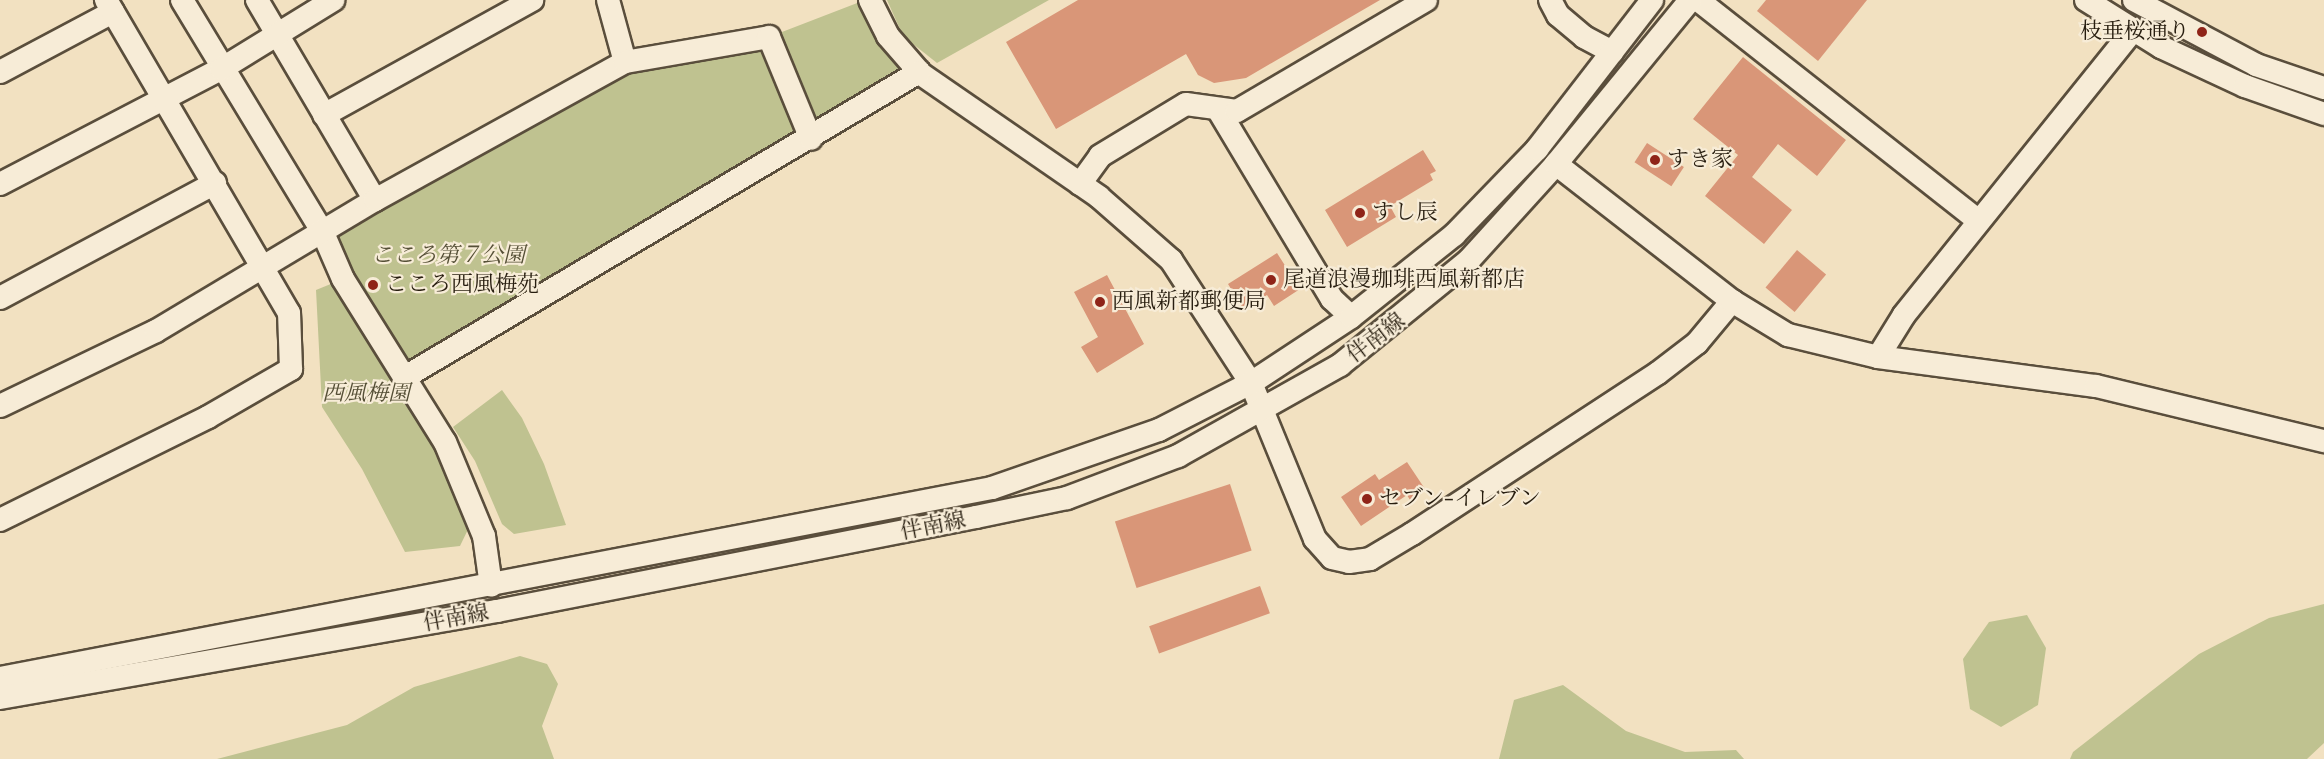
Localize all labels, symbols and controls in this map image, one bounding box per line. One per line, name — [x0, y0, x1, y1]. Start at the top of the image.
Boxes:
place label: 枝垂桜通り — [2080, 19, 2190, 45]
marker: 枝垂桜通り — [2195, 25, 2209, 39]
place label: すき家 — [1667, 147, 1733, 173]
marker: すき家 — [1648, 153, 1662, 167]
place label: すし辰 — [1372, 200, 1438, 226]
marker: すし辰 — [1353, 206, 1367, 220]
park label: こころ第７公園 — [371, 243, 525, 269]
place label: 尾道浪漫珈琲西風新都店 — [1283, 267, 1525, 293]
place label: こころ西風梅苑 — [385, 272, 539, 298]
marker: 尾道浪漫珈琲西風新都店 — [1264, 273, 1278, 287]
marker: こころ西風梅苑 — [366, 278, 380, 292]
place label: 西風新都郵便局 — [1112, 289, 1266, 315]
marker: 西風新都郵便局 — [1093, 295, 1107, 309]
street label: 伴南線 — [1342, 308, 1410, 368]
park label: 西風梅園 — [322, 381, 410, 407]
place label: セブン-イレブン — [1379, 486, 1543, 512]
marker: セブン-イレブン — [1360, 492, 1374, 506]
street label: 伴南線 — [898, 507, 968, 545]
street label: 伴南線 — [421, 599, 491, 637]

